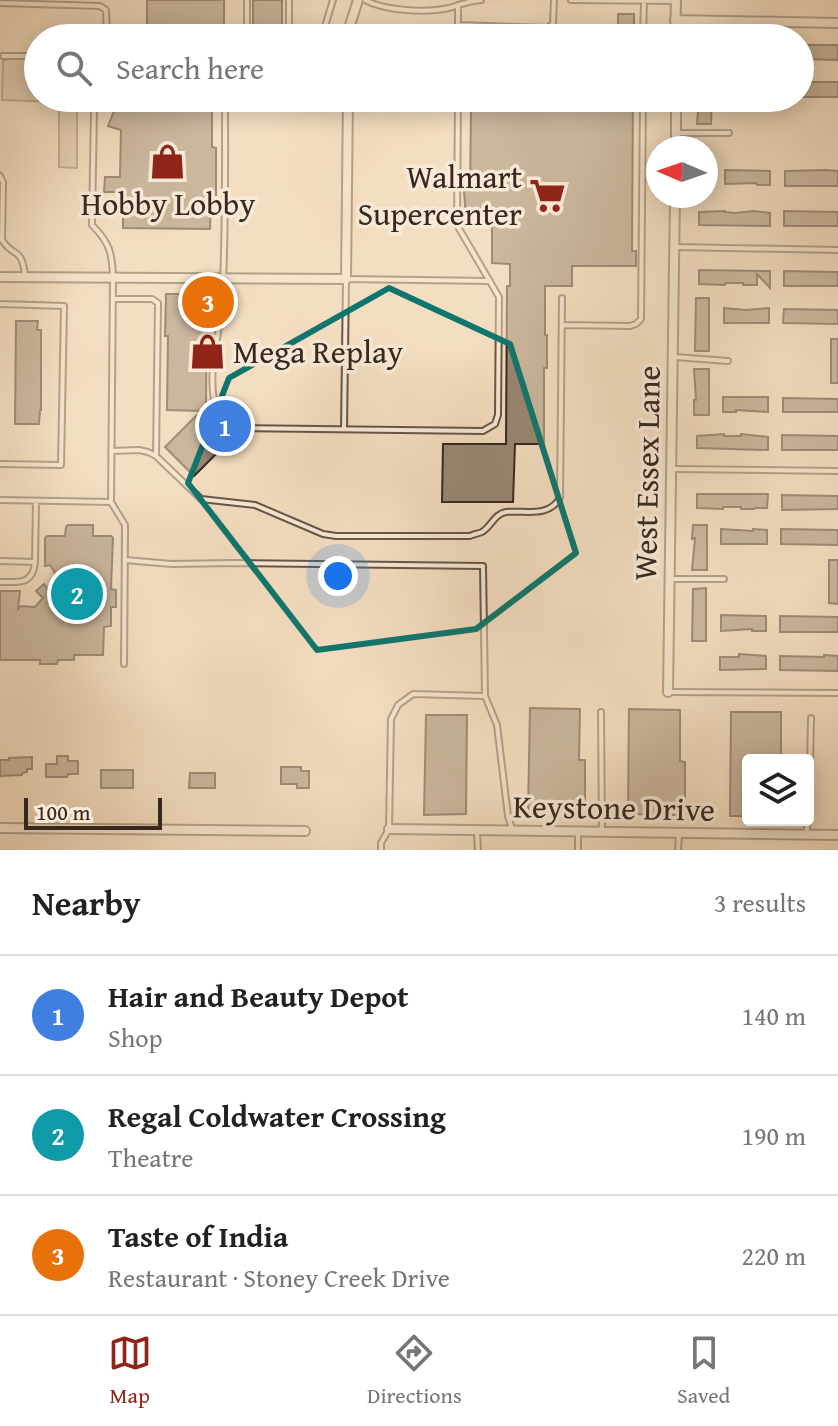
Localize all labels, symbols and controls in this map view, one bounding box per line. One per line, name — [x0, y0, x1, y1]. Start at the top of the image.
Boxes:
search box — [24, 24, 814, 112]
icon: search — [52, 46, 96, 90]
text: Search here — [116, 46, 264, 90]
north arrow — [646, 136, 718, 208]
shop icon: Hobby Lobby — [149, 143, 187, 181]
place label: Walmart Supercenter — [357, 153, 522, 237]
supermarket icon: Walmart Supercenter — [529, 176, 567, 214]
place label: Hobby Lobby — [81, 180, 255, 227]
pin: 3 — [182, 272, 234, 332]
place label: Mega Replay — [233, 328, 403, 375]
shop icon: Mega Replay — [188, 333, 226, 371]
street label: West Essex Lane — [621, 365, 672, 581]
pin: 1 — [199, 396, 251, 456]
your location — [318, 556, 358, 596]
pin: 2 — [51, 564, 103, 624]
map controls — [742, 754, 814, 826]
button: layers — [742, 754, 814, 826]
street label: Keystone Drive — [513, 782, 715, 833]
scale bar — [24, 794, 162, 830]
text: 100 m — [36, 796, 91, 828]
text: Nearby — [32, 878, 141, 927]
text: 3 results — [714, 883, 806, 922]
text: Hair and Beauty Depot — [108, 974, 409, 1018]
text: 1 — [51, 996, 65, 1035]
text: 140 m — [741, 996, 806, 1035]
text: Shop — [108, 1018, 163, 1057]
text: Regal Coldwater Crossing — [108, 1094, 446, 1138]
text: 2 — [51, 1116, 65, 1155]
text: 190 m — [741, 1116, 806, 1155]
text: Theatre — [108, 1138, 193, 1177]
text: Taste of India — [108, 1214, 288, 1258]
text: 3 — [51, 1236, 65, 1275]
text: 220 m — [741, 1236, 806, 1275]
text: Restaurant · Stoney Creek Drive — [108, 1258, 450, 1297]
tab: Map — [108, 1331, 152, 1411]
tab: Directions — [367, 1331, 462, 1411]
tab: Saved — [677, 1331, 730, 1411]

